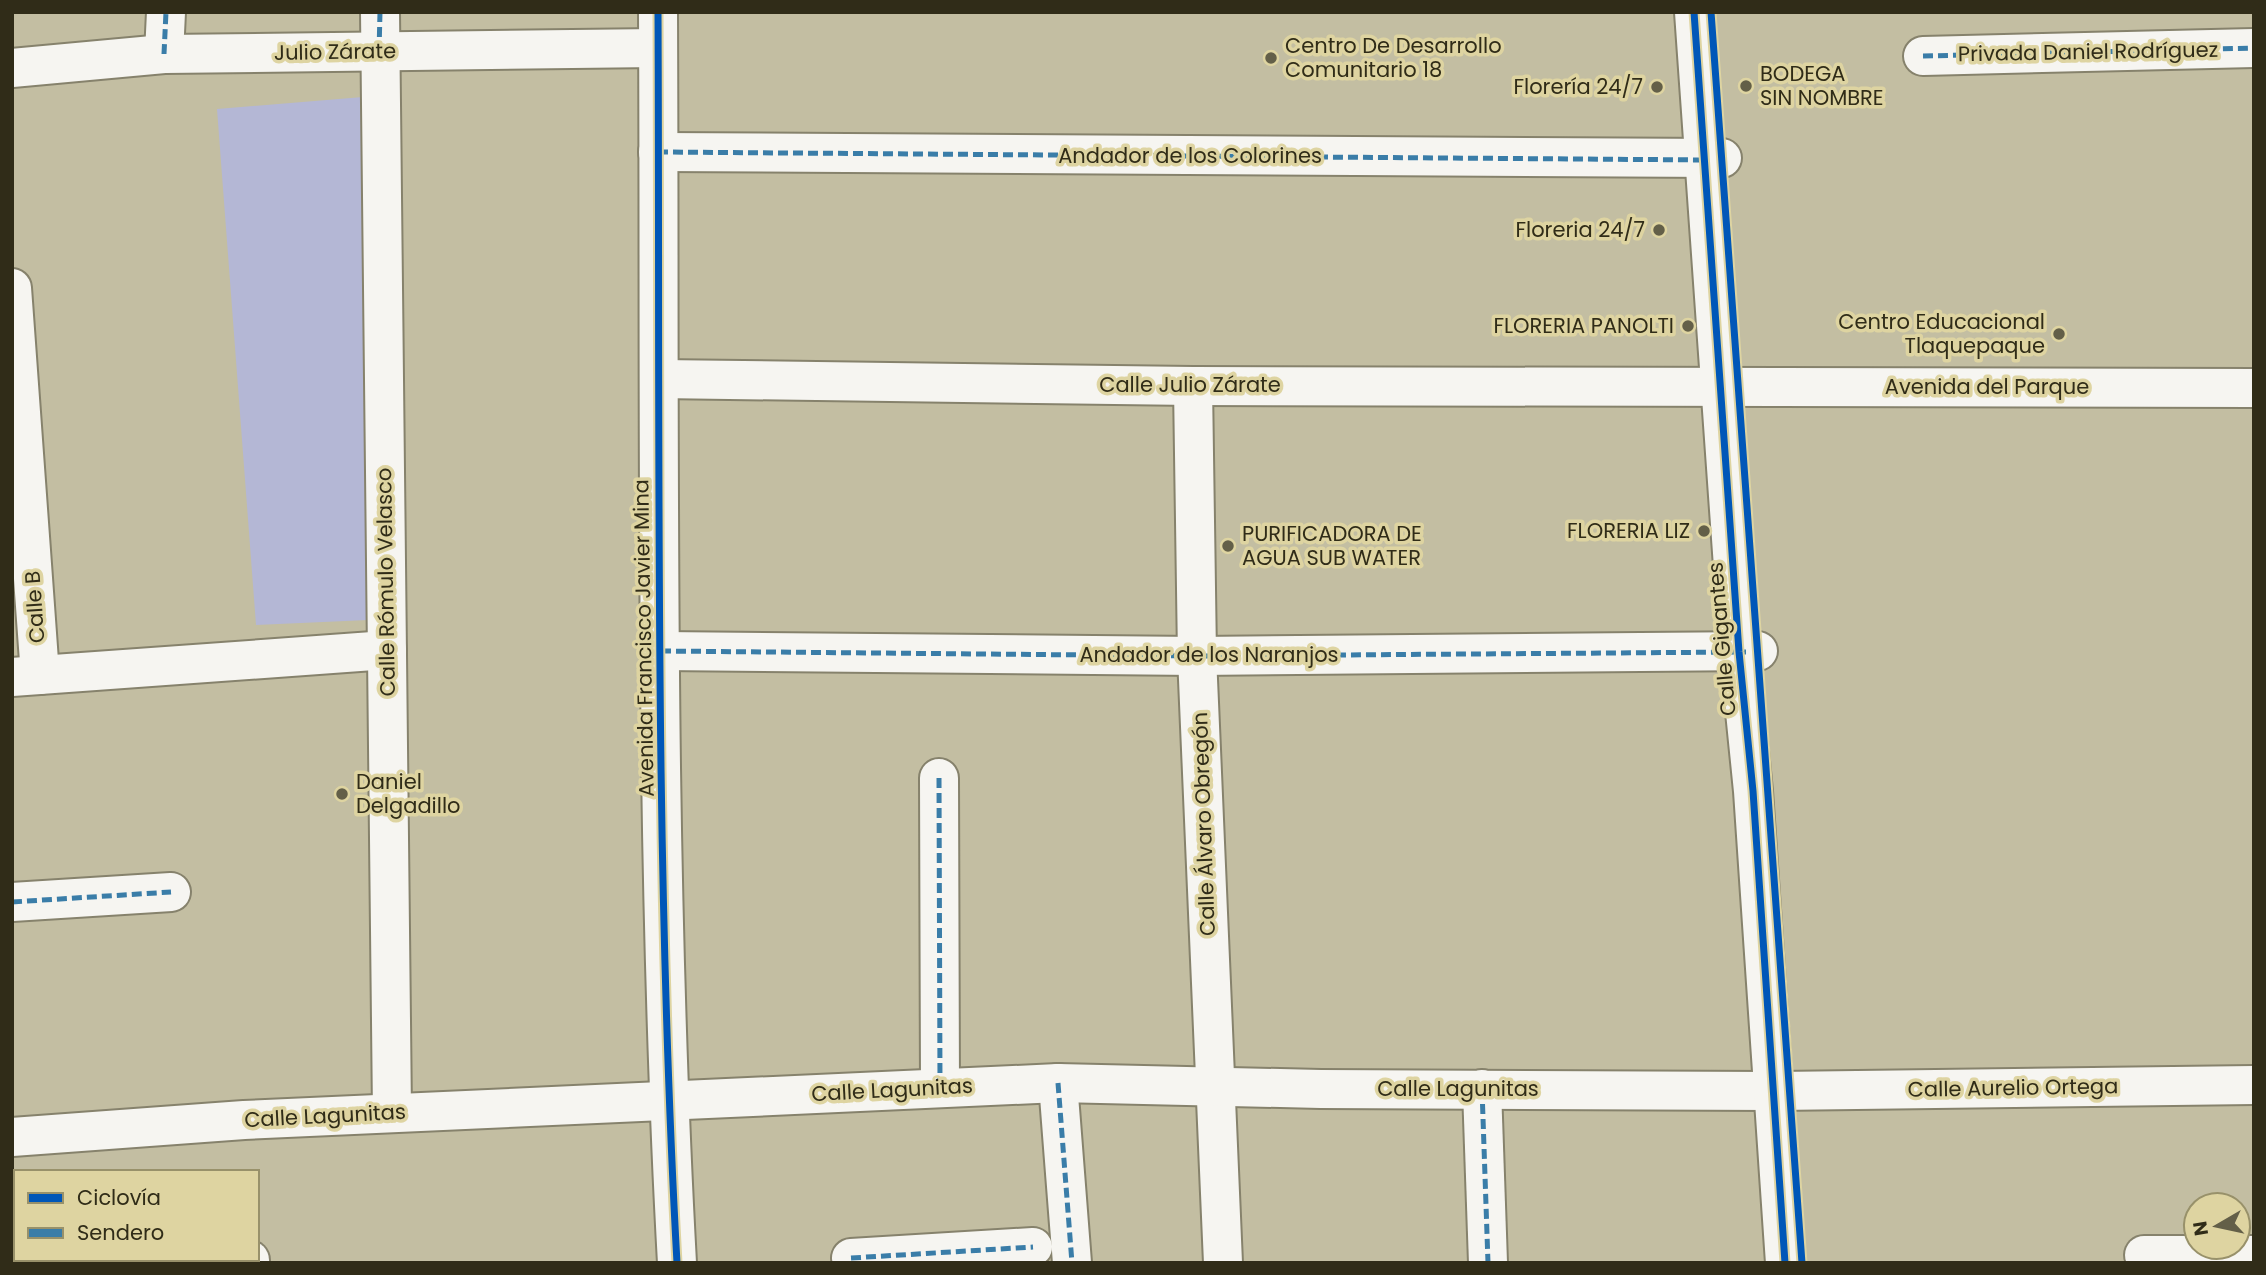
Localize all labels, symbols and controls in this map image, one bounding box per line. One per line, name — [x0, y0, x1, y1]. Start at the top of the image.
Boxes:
place label: Centro De Desarrollo Comunitario 18 — [1285, 31, 1502, 84]
street label: Privada Daniel Rodríguez — [1958, 35, 2218, 68]
street label: Julio Zárate — [274, 36, 396, 67]
marker: Centro De Desarrollo Comunitario 18 — [1263, 50, 1279, 66]
place label: BODEGA SIN NOMBRE — [1760, 59, 1884, 112]
place label: Florería 24/7 — [1513, 72, 1643, 101]
marker: BODEGA SIN NOMBRE — [1738, 78, 1754, 94]
marker: Florería 24/7 — [1649, 79, 1665, 95]
street label: Andador de los Colorines — [1058, 141, 1322, 170]
place label: Floreria 24/7 — [1515, 215, 1645, 244]
marker: Floreria 24/7 — [1651, 222, 1667, 238]
place label: Centro Educacional Tlaquepaque — [1838, 307, 2045, 360]
place label: FLORERIA PANOLTI — [1493, 311, 1674, 340]
marker: FLORERIA PANOLTI — [1680, 318, 1696, 334]
marker: Centro Educacional Tlaquepaque — [2051, 326, 2067, 342]
street label: Calle Julio Zárate — [1099, 370, 1281, 399]
street label: Avenida del Parque — [1885, 372, 2089, 401]
street label: Calle Rómulo Velasco — [369, 467, 402, 697]
street label: Avenida Francisco Javier Mina — [626, 479, 661, 797]
place label: FLORERIA LIZ — [1567, 516, 1690, 545]
place label: PURIFICADORA DE AGUA SUB WATER — [1242, 519, 1422, 572]
marker: FLORERIA LIZ — [1696, 523, 1712, 539]
marker: PURIFICADORA DE AGUA SUB WATER — [1220, 538, 1236, 554]
street label: Calle Gigantes — [1700, 561, 1743, 717]
street label: Calle B — [18, 570, 51, 644]
street label: Andador de los Naranjos — [1079, 640, 1339, 669]
street label: Calle Álvaro Obregón — [1185, 711, 1222, 937]
place label: Daniel Delgadillo — [356, 767, 461, 820]
marker: Daniel Delgadillo — [334, 786, 350, 802]
street label: Calle Lagunitas — [810, 1071, 973, 1108]
street label: Calle Aurelio Ortega — [1907, 1071, 2119, 1104]
street label: Calle Lagunitas — [1377, 1074, 1539, 1103]
street label: Calle Lagunitas — [243, 1097, 406, 1134]
legend — [14, 1170, 259, 1261]
text: Ciclovía — [77, 1183, 161, 1212]
north arrow — [2182, 1191, 2252, 1261]
text: Sendero — [77, 1218, 164, 1247]
text: N — [2186, 1219, 2215, 1238]

